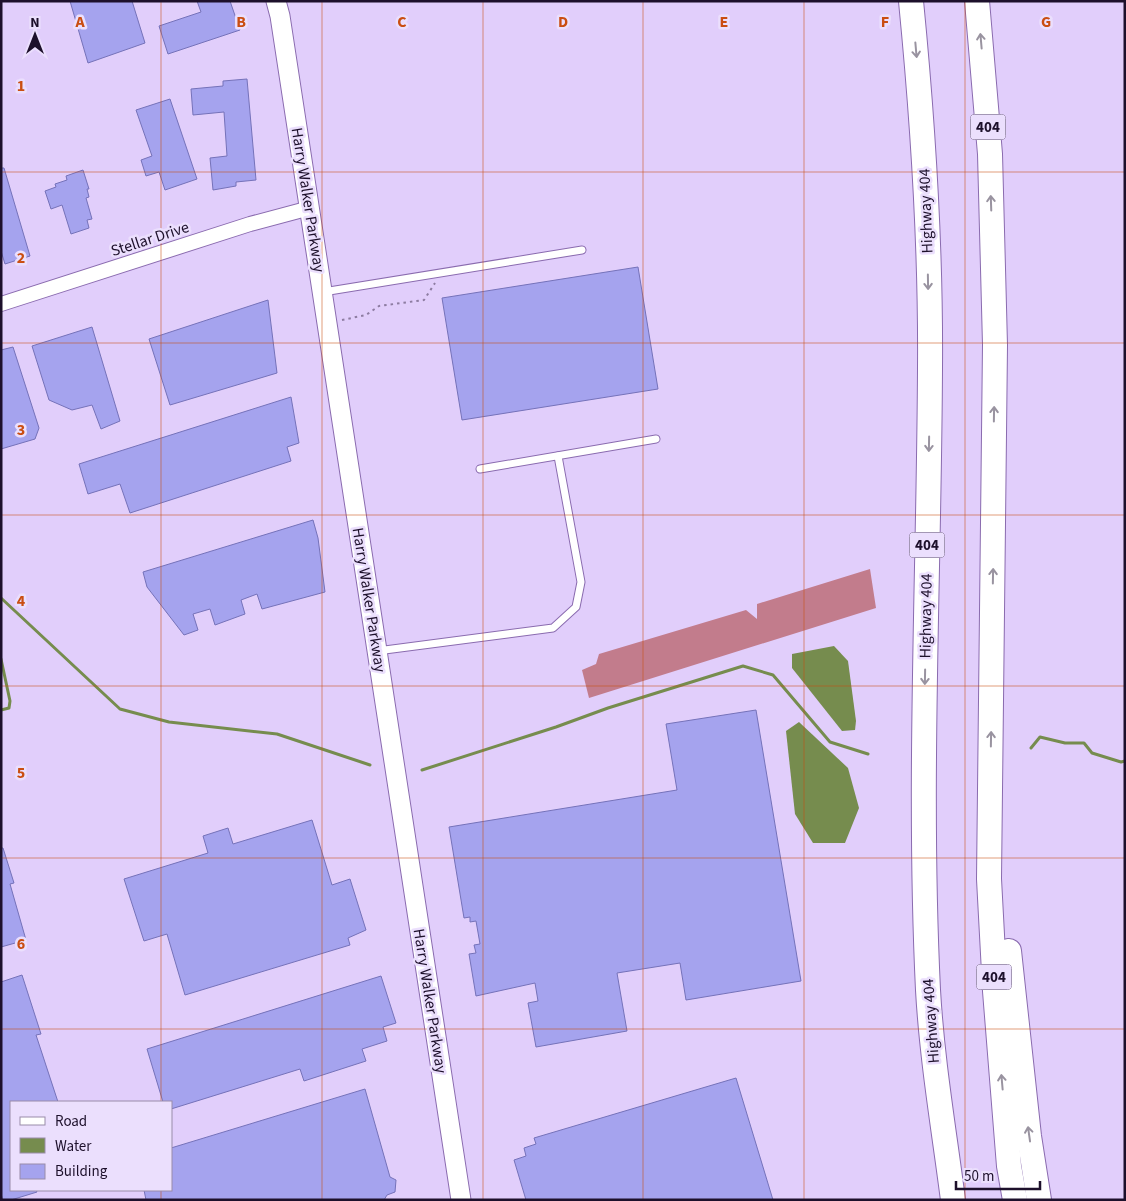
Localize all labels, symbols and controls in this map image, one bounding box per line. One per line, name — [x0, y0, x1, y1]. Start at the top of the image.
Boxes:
north arrow — [10, 10, 60, 60]
text: A — [74, 11, 85, 33]
text: B — [236, 11, 246, 33]
text: C — [397, 11, 407, 33]
text: D — [558, 11, 568, 33]
text: E — [720, 11, 728, 33]
text: F — [881, 11, 889, 33]
text: G — [1041, 11, 1051, 33]
text: N — [30, 13, 40, 33]
one-way arrow — [976, 34, 986, 50]
one-way arrow — [911, 42, 921, 58]
text: 1 — [17, 75, 25, 97]
road number: 404 — [970, 114, 1006, 140]
street label: Harry Walker Parkway — [286, 126, 330, 274]
street label: Highway 404 — [914, 168, 938, 254]
one-way arrow — [987, 196, 996, 212]
street label: Stellar Drive — [108, 216, 192, 262]
text: 2 — [17, 247, 25, 269]
one-way arrow — [923, 274, 933, 290]
one-way arrow — [989, 406, 999, 422]
text: 3 — [17, 419, 25, 441]
one-way arrow — [924, 436, 934, 452]
street label: Harry Walker Parkway — [347, 526, 391, 674]
road number: 404 — [910, 532, 944, 558]
one-way arrow — [988, 569, 998, 585]
street label: Highway 404 — [914, 573, 938, 659]
text: 4 — [17, 590, 26, 612]
one-way arrow — [920, 668, 930, 685]
one-way arrow — [986, 731, 996, 748]
text: 5 — [17, 762, 25, 784]
street label: Harry Walker Parkway — [408, 927, 452, 1075]
text: 6 — [17, 933, 25, 955]
road number: 404 — [976, 964, 1012, 990]
street label: Highway 404 — [917, 978, 945, 1064]
one-way arrow — [998, 1074, 1007, 1090]
legend — [10, 1101, 172, 1191]
text: Road — [55, 1111, 87, 1132]
one-way arrow — [1023, 1127, 1033, 1143]
text: Water — [55, 1136, 92, 1157]
scale bar — [956, 1158, 1040, 1190]
text: Building — [55, 1161, 108, 1182]
text: 50 m — [964, 1166, 994, 1187]

